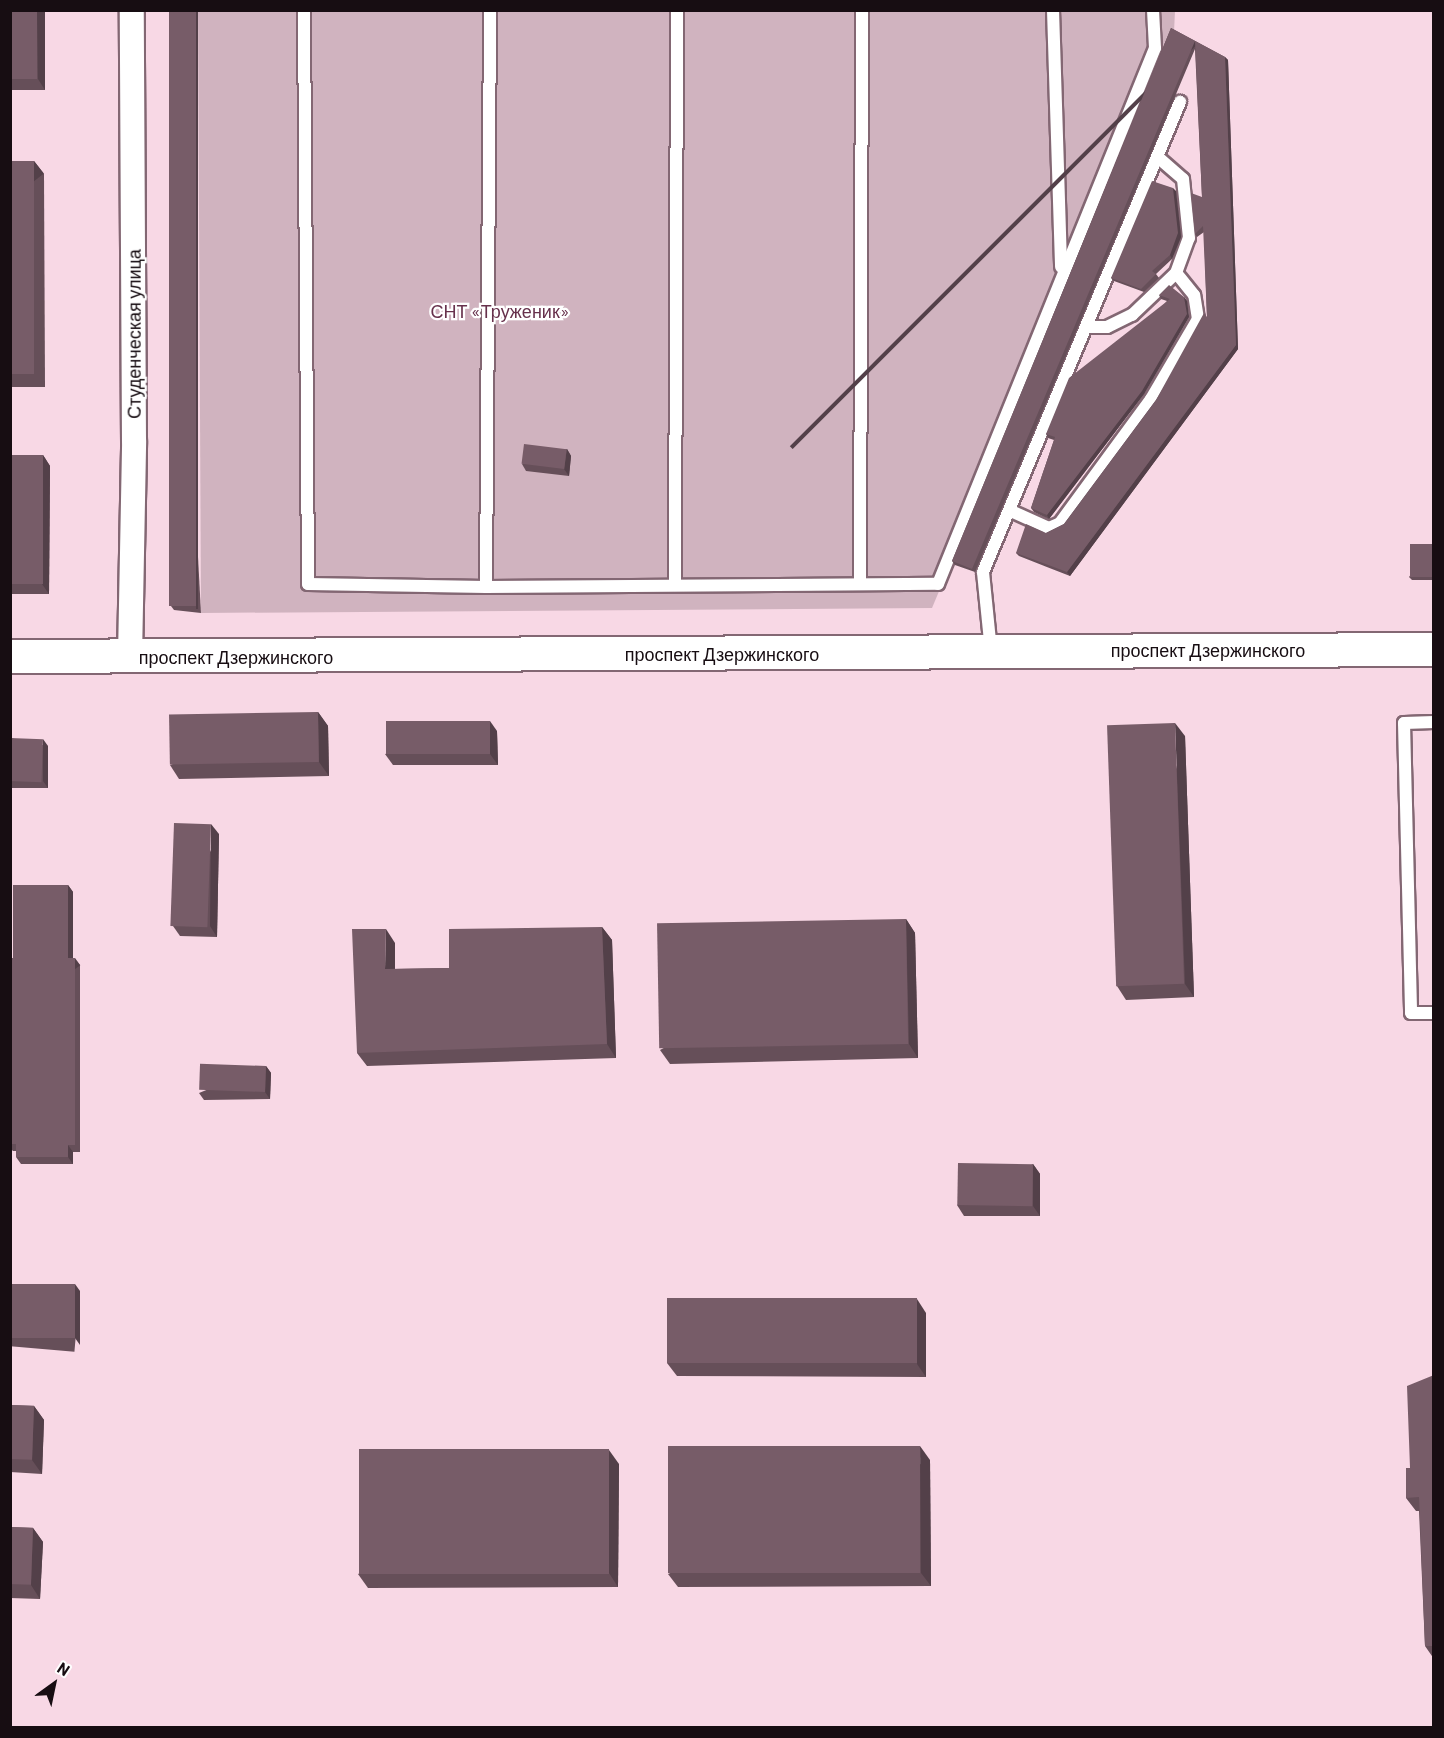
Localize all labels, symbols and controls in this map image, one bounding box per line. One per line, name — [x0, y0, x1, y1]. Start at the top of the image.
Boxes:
street label: Студенческая улица — [123, 249, 145, 419]
park label: СНТ «Труженик» — [431, 300, 569, 322]
street label: проспект Дзержинского — [1111, 639, 1305, 661]
street label: проспект Дзержинского — [625, 643, 819, 665]
street label: проспект Дзержинского — [139, 646, 333, 668]
north arrow — [24, 1654, 84, 1714]
text: N — [54, 1658, 74, 1679]

